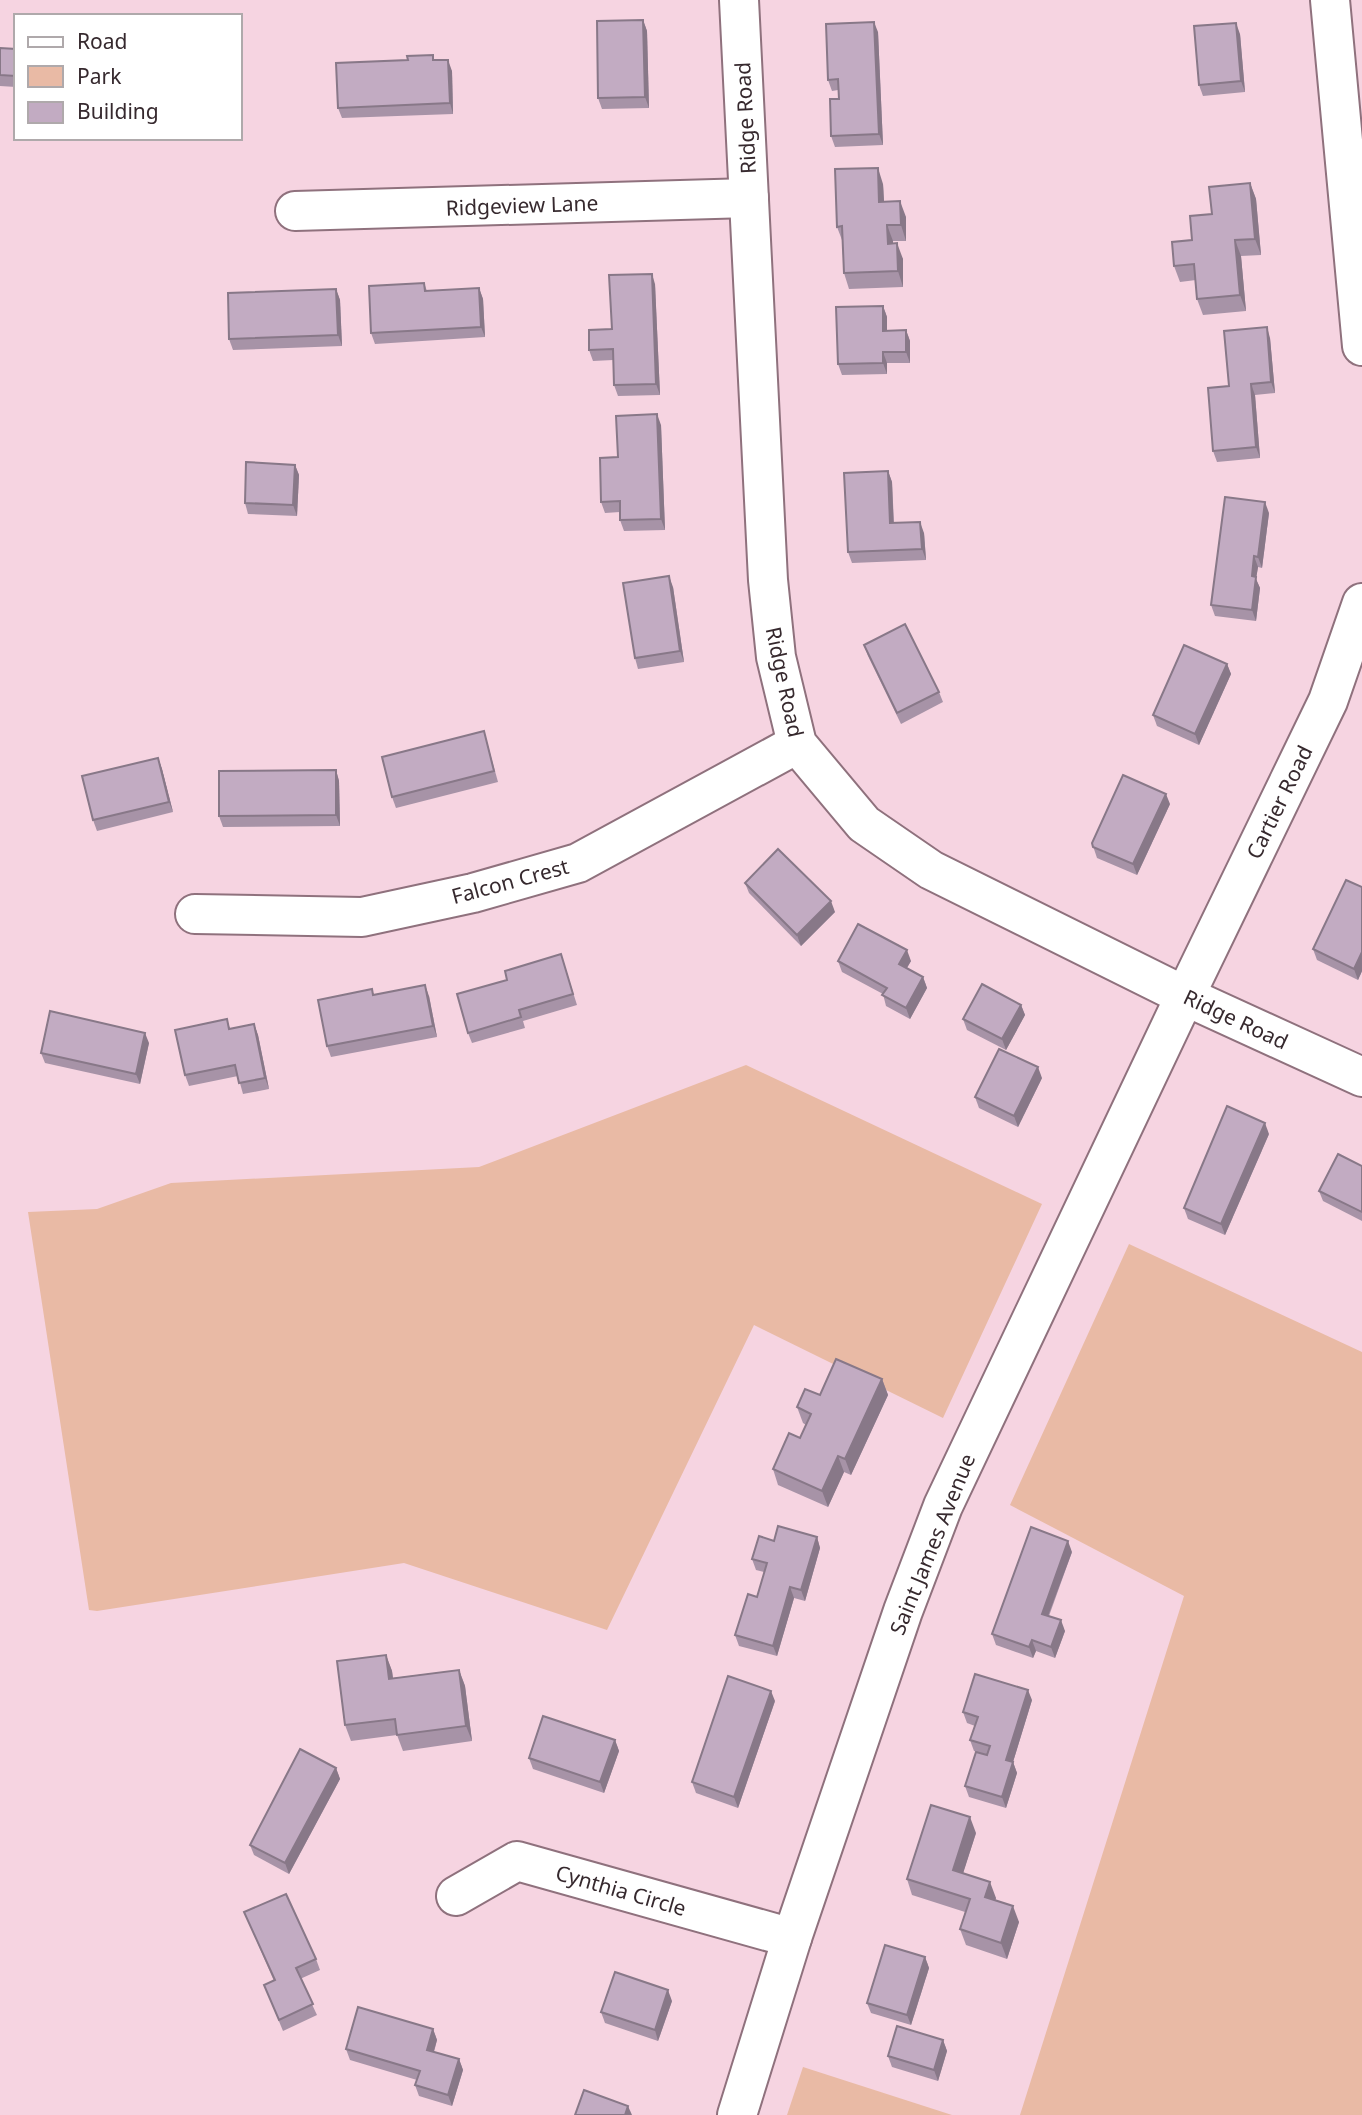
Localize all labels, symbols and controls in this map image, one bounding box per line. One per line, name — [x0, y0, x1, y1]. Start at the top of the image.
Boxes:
legend — [14, 14, 242, 140]
text: Road — [77, 27, 127, 55]
street label: Ridge Road — [728, 61, 762, 175]
text: Park — [77, 62, 122, 90]
text: Building — [77, 97, 159, 125]
street label: Ridgeview Lane — [445, 188, 599, 222]
street label: Ridge Road — [760, 624, 810, 740]
street label: Cartier Road — [1239, 741, 1319, 863]
street label: Falcon Crest — [448, 852, 572, 910]
street label: Ridge Road — [1179, 983, 1293, 1055]
street label: Saint James Avenue — [883, 1449, 981, 1639]
street label: Cynthia Circle — [553, 1858, 689, 1922]

